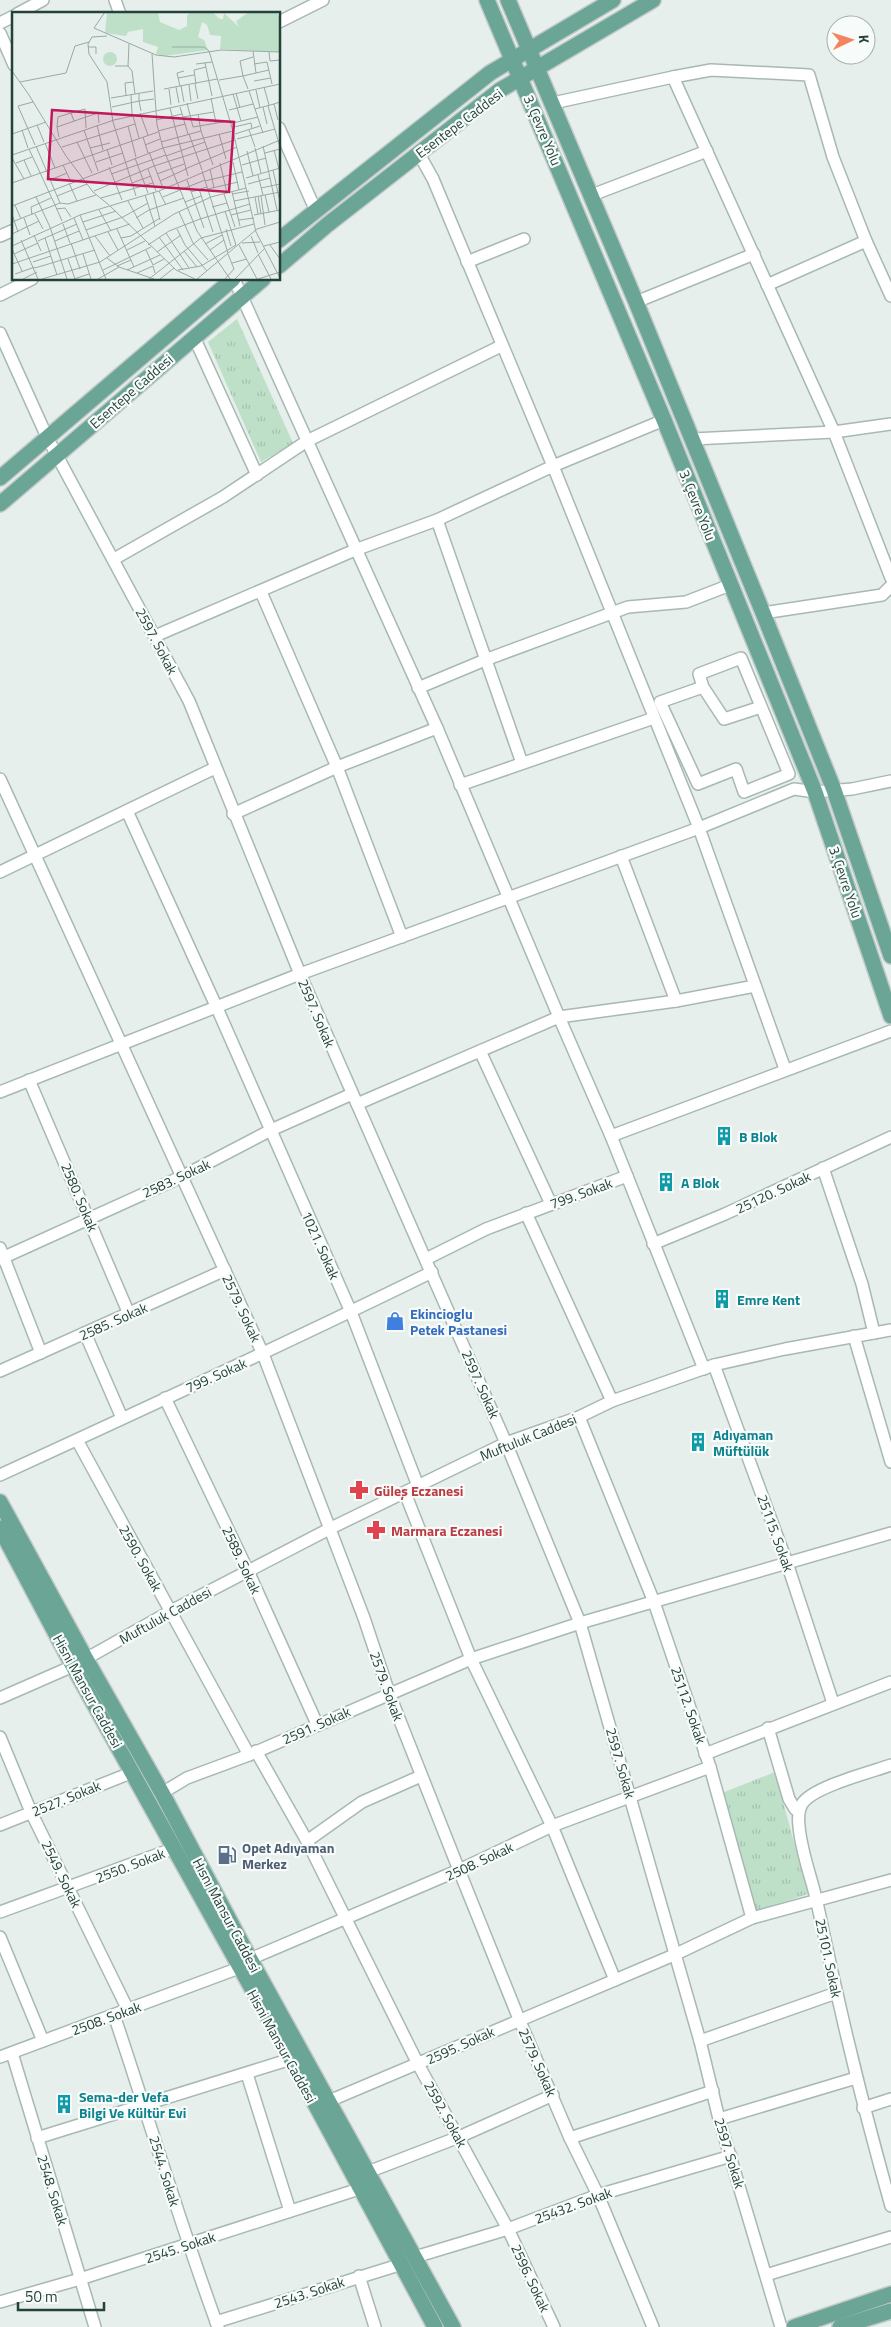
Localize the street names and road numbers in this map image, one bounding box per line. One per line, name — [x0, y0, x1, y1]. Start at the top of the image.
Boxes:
street label: Esentepe Caddesi — [411, 83, 507, 163]
street label: 3. Çevre Yolu — [519, 92, 567, 168]
street label: Esentepe Caddesi — [85, 349, 177, 433]
street label: 3. Çevre Yolu — [674, 466, 722, 544]
street label: 2597. Sokak — [131, 604, 184, 678]
street label: 3. Çevre Yolu — [824, 843, 868, 921]
street label: 2597. Sokak — [293, 975, 341, 1051]
street label: 2583. Sokak — [139, 1153, 214, 1203]
street label: 2580. Sokak — [56, 1159, 104, 1235]
street label: 25120. Sokak — [732, 1165, 814, 1219]
street label: 799. Sokak — [547, 1172, 615, 1214]
street label: 1021. Sokak — [297, 1207, 346, 1283]
street label: 2579. Sokak — [217, 1271, 267, 1346]
street label: 2585. Sokak — [75, 1296, 151, 1345]
street label: 2597. Sokak — [457, 1346, 506, 1422]
street label: 799. Sokak — [182, 1352, 250, 1398]
street label: Muftuluk Caddesi — [476, 1408, 580, 1466]
street label: 25115. Sokak — [752, 1492, 800, 1575]
street label: 2590. Sokak — [114, 1521, 168, 1595]
street label: 2589. Sokak — [217, 1523, 267, 1598]
street label: Muftuluk Caddesi — [115, 1581, 215, 1649]
street label: Hisni Mansur Caddesi — [48, 1630, 128, 1752]
street label: 2579. Sokak — [365, 1648, 409, 1724]
street label: 25112. Sokak — [666, 1663, 712, 1747]
street label: 2591. Sokak — [278, 1700, 354, 1749]
street label: 2597. Sokak — [601, 1725, 641, 1801]
street label: 2527. Sokak — [28, 1775, 104, 1821]
street label: 2508. Sokak — [442, 1836, 517, 1886]
street label: 2549. Sokak — [37, 1837, 88, 1912]
street label: 2550. Sokak — [92, 1842, 168, 1888]
street label: Hısnı Mansur Caddesi — [188, 1854, 266, 1976]
street label: 25101. Sokak — [810, 1916, 848, 2000]
street label: Hisni Mansur Caddesi — [242, 1985, 322, 2107]
street label: 2508. Sokak — [68, 1996, 144, 2040]
street label: 2595. Sokak — [422, 2020, 498, 2069]
street label: 2579. Sokak — [514, 2024, 563, 2100]
street label: 2592. Sokak — [419, 2077, 473, 2151]
street label: 2597. Sokak — [709, 2115, 751, 2191]
street label: 2544. Sokak — [144, 2133, 186, 2209]
street label: 2548. Sokak — [32, 2152, 74, 2228]
street label: 25432. Sokak — [532, 2181, 615, 2229]
street label: 2545. Sokak — [142, 2226, 218, 2268]
street label: 2596. Sokak — [506, 2241, 556, 2316]
street label: 2543. Sokak — [271, 2271, 347, 2313]

